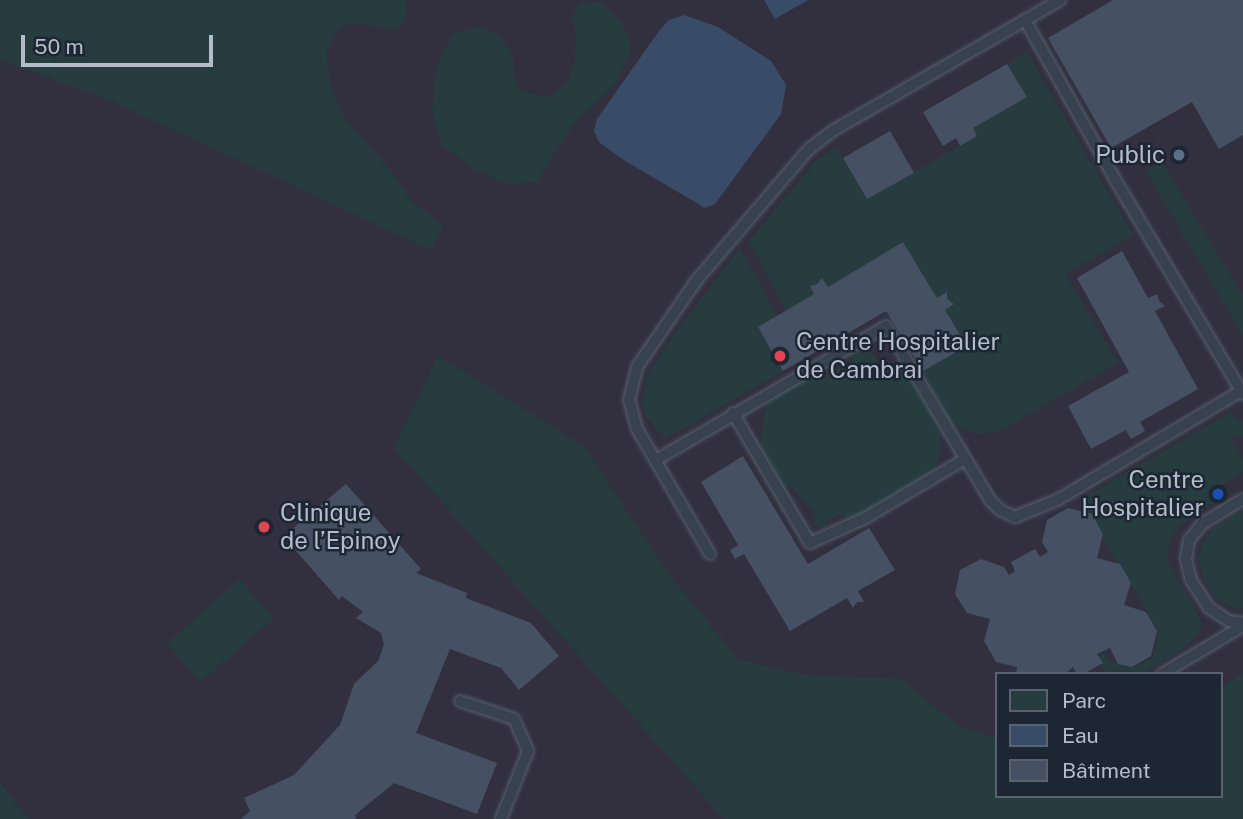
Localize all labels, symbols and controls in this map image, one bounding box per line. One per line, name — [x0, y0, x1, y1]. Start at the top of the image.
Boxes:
scale bar — [24, 21, 217, 65]
text: 50 m — [34, 34, 84, 59]
place label: Public — [1095, 141, 1165, 169]
marker: Public — [1171, 147, 1187, 163]
place label: Centre Hospitalier de Cambrai — [796, 328, 1000, 384]
marker: Centre Hospitalier de Cambrai — [770, 346, 790, 366]
place label: Centre Hospitalier — [1081, 466, 1204, 522]
marker: Centre Hospitalier — [1210, 486, 1226, 502]
place label: Clinique de l’Epinoy — [280, 499, 401, 555]
marker: Clinique de l’Epinoy — [254, 517, 274, 537]
legend — [995, 672, 1222, 798]
text: Parc — [1062, 688, 1106, 713]
text: Eau — [1062, 723, 1099, 748]
text: Bâtiment — [1062, 758, 1151, 783]

